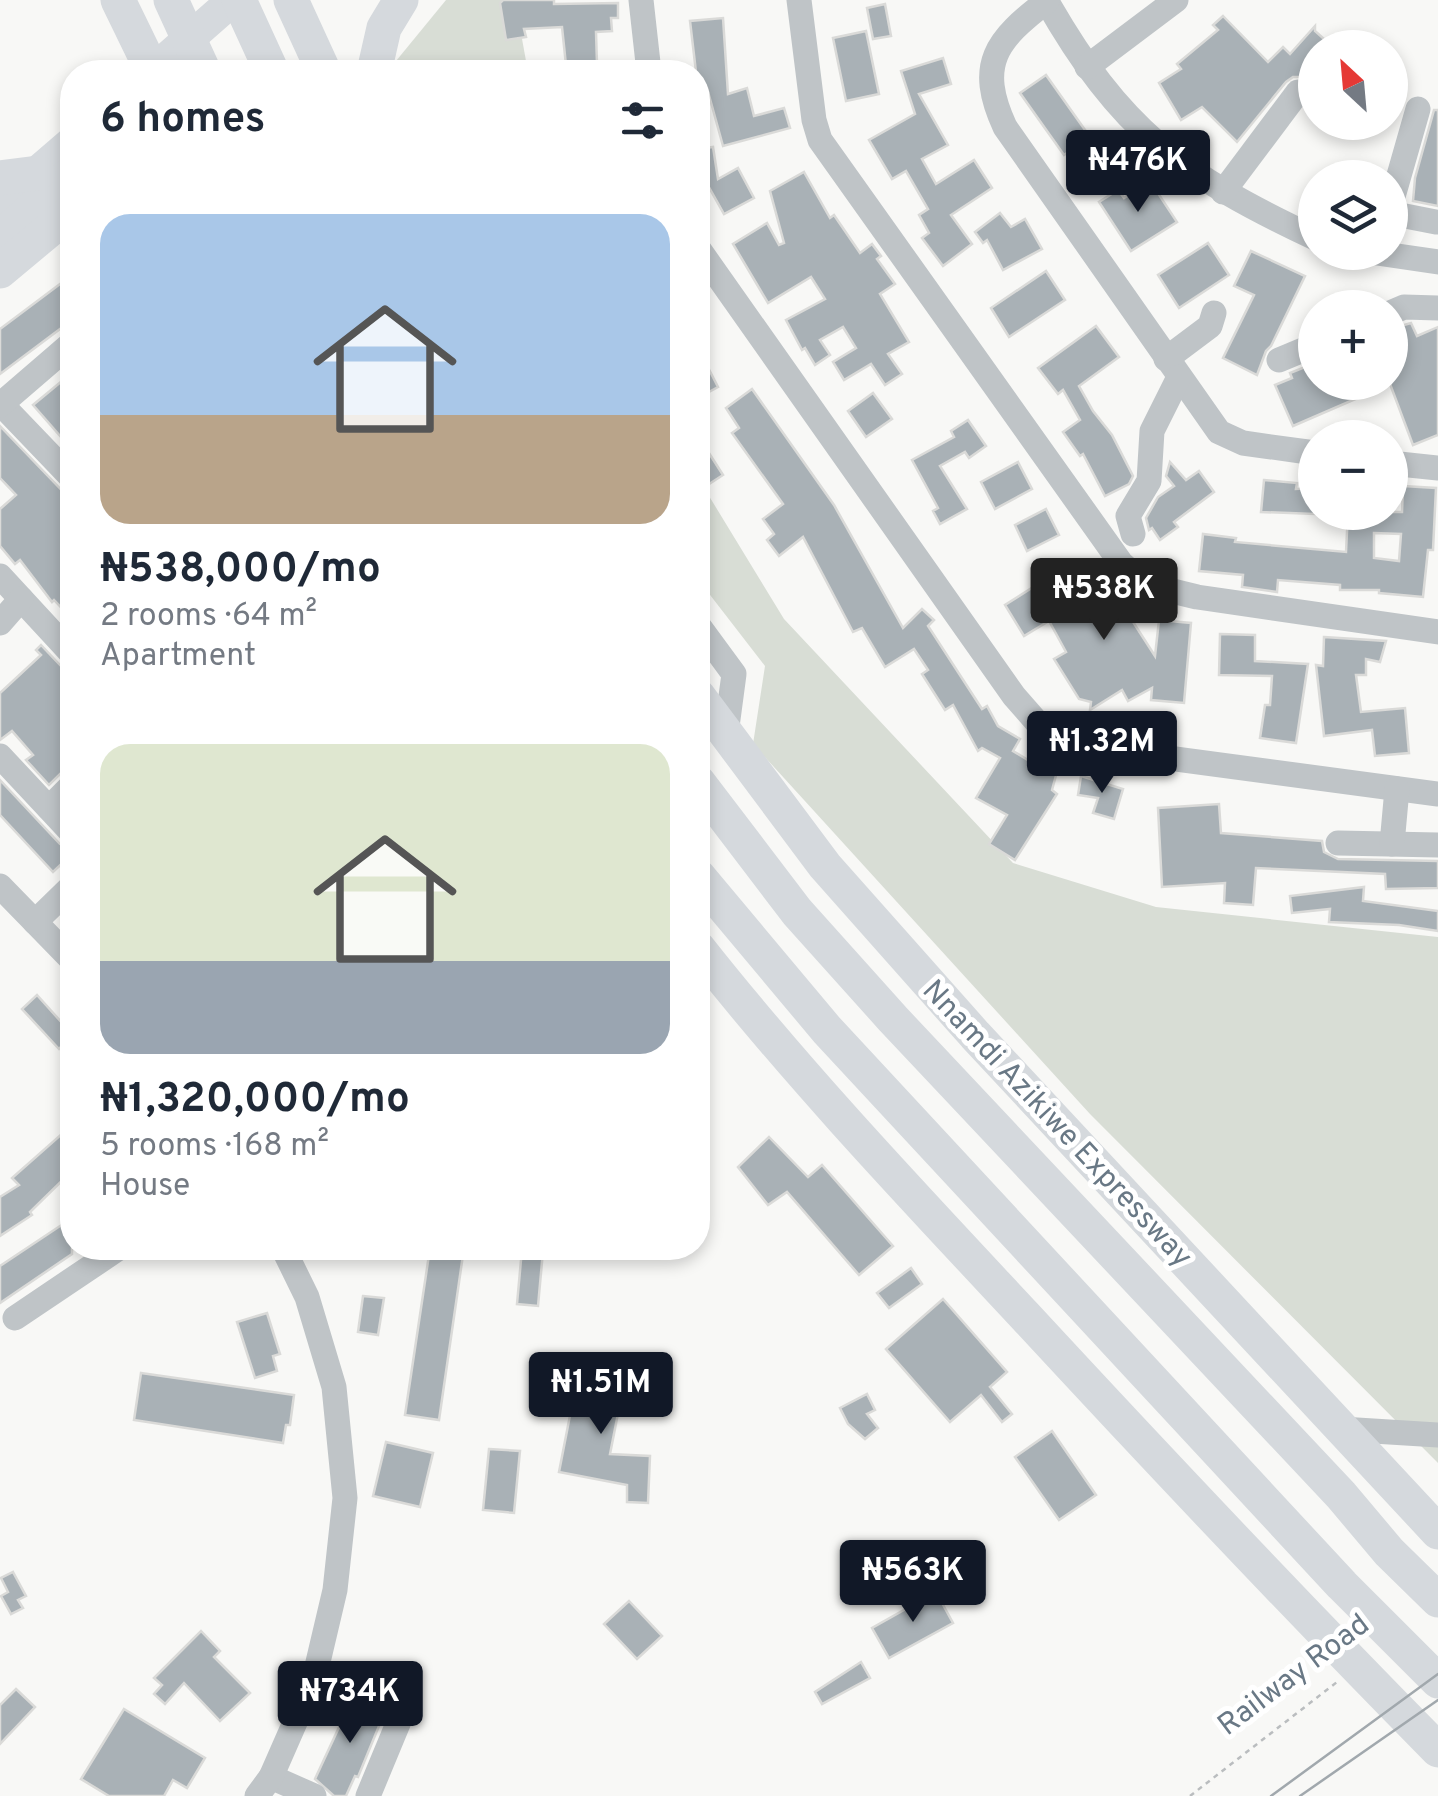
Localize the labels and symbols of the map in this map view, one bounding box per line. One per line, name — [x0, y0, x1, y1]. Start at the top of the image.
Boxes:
north arrow — [1298, 30, 1408, 140]
pin: ₦476K — [1068, 130, 1208, 215]
pin: ₦538K — [1034, 558, 1174, 643]
pin: ₦1.32M — [1021, 711, 1183, 796]
street label: Nnamdi Azikiwe Expressway — [913, 973, 1199, 1276]
pin: ₦1.51M — [520, 1352, 682, 1437]
pin: ₦563K — [843, 1540, 983, 1625]
street label: Railway Road — [1211, 1607, 1378, 1745]
pin: ₦734K — [280, 1661, 420, 1746]

